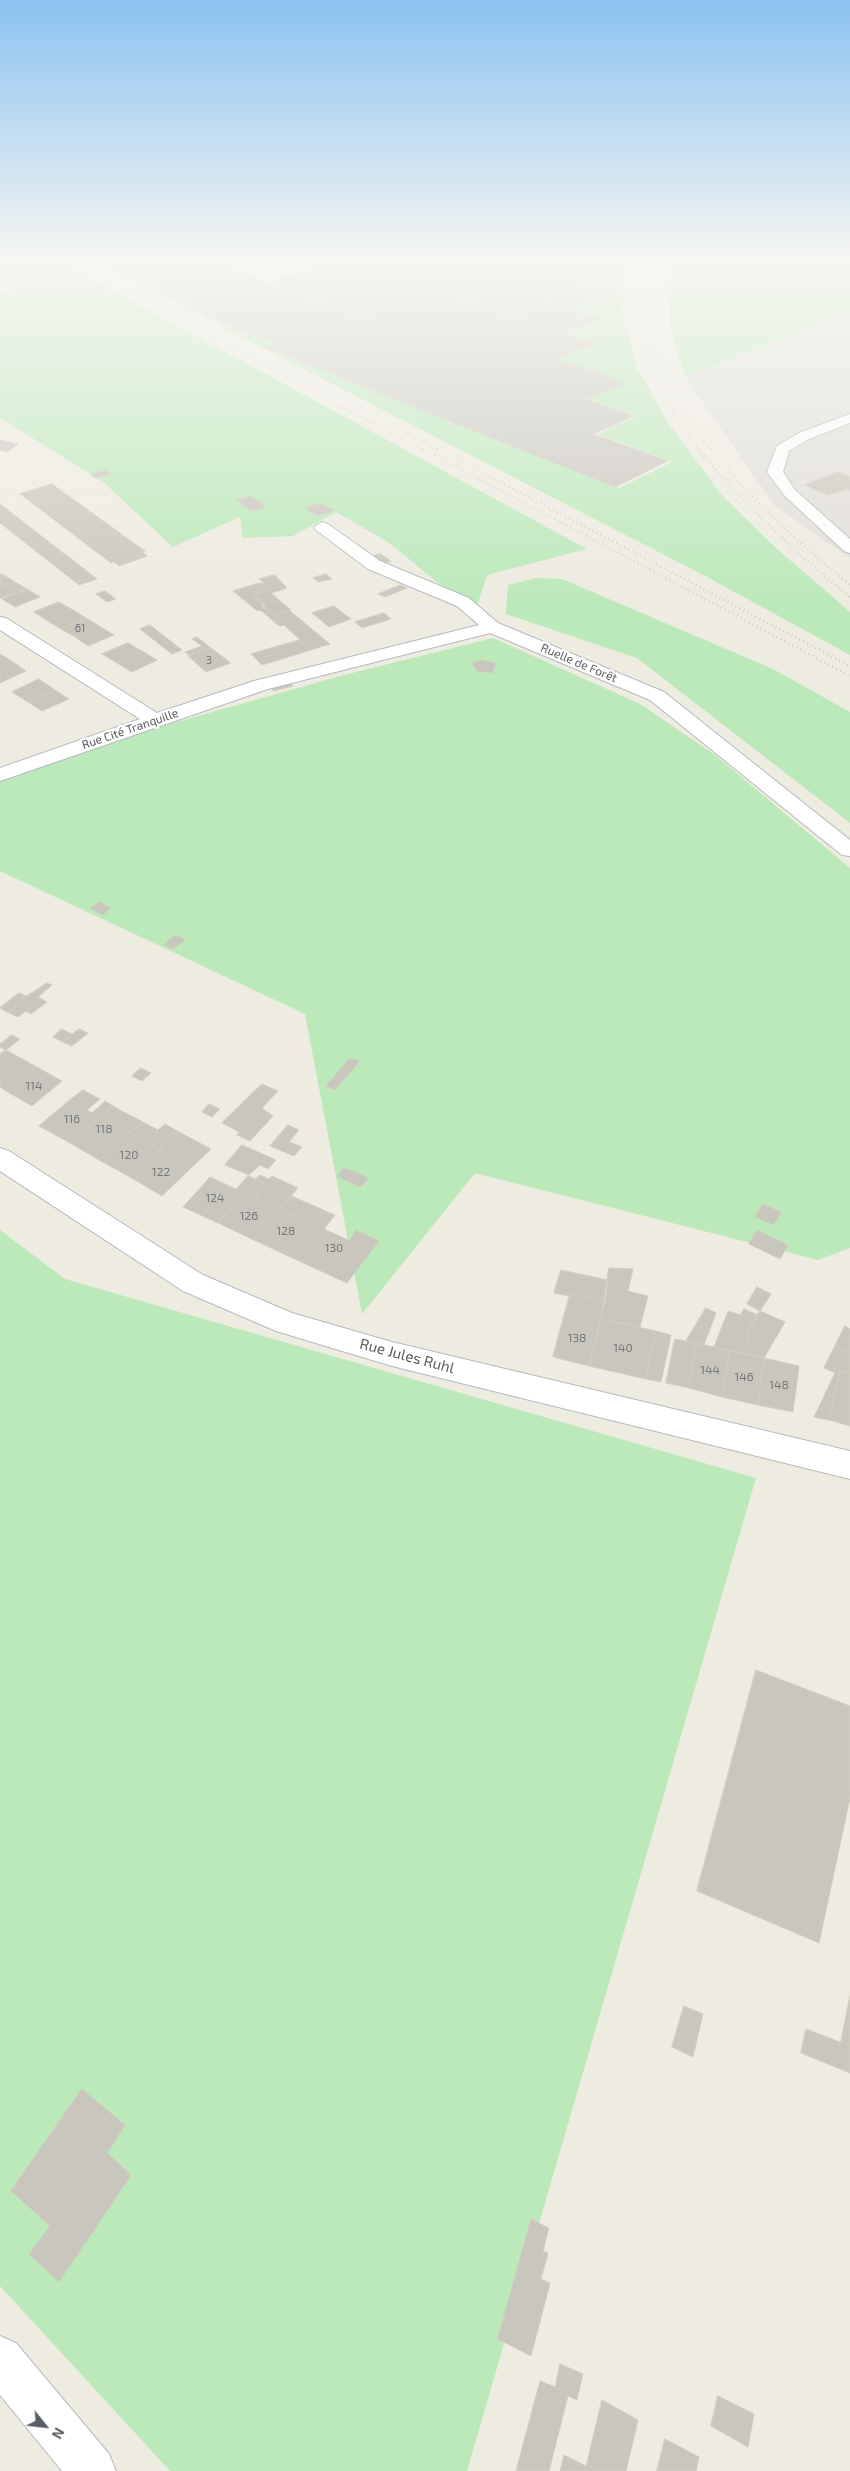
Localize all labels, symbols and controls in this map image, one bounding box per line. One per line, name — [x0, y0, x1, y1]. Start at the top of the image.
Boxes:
house number: 61 — [75, 621, 85, 635]
street label: Ruelle de Forêt — [539, 640, 619, 686]
house number: 3 — [206, 653, 212, 667]
street label: Rue Cité Tranquille — [80, 706, 180, 752]
house number: 114 — [26, 1079, 42, 1093]
house number: 116 — [64, 1112, 80, 1126]
house number: 118 — [96, 1122, 112, 1136]
house number: 120 — [120, 1148, 138, 1162]
house number: 122 — [152, 1165, 170, 1179]
house number: 124 — [206, 1191, 224, 1205]
house number: 126 — [240, 1209, 258, 1223]
house number: 128 — [277, 1224, 295, 1238]
house number: 130 — [325, 1241, 343, 1255]
house number: 138 — [568, 1331, 586, 1345]
street label: Rue Jules Ruhl — [358, 1335, 456, 1377]
house number: 140 — [613, 1341, 633, 1355]
house number: 144 — [700, 1363, 720, 1377]
house number: 146 — [734, 1370, 754, 1384]
house number: 148 — [769, 1378, 789, 1392]
north arrow — [20, 2401, 70, 2451]
text: N — [49, 2425, 68, 2442]

